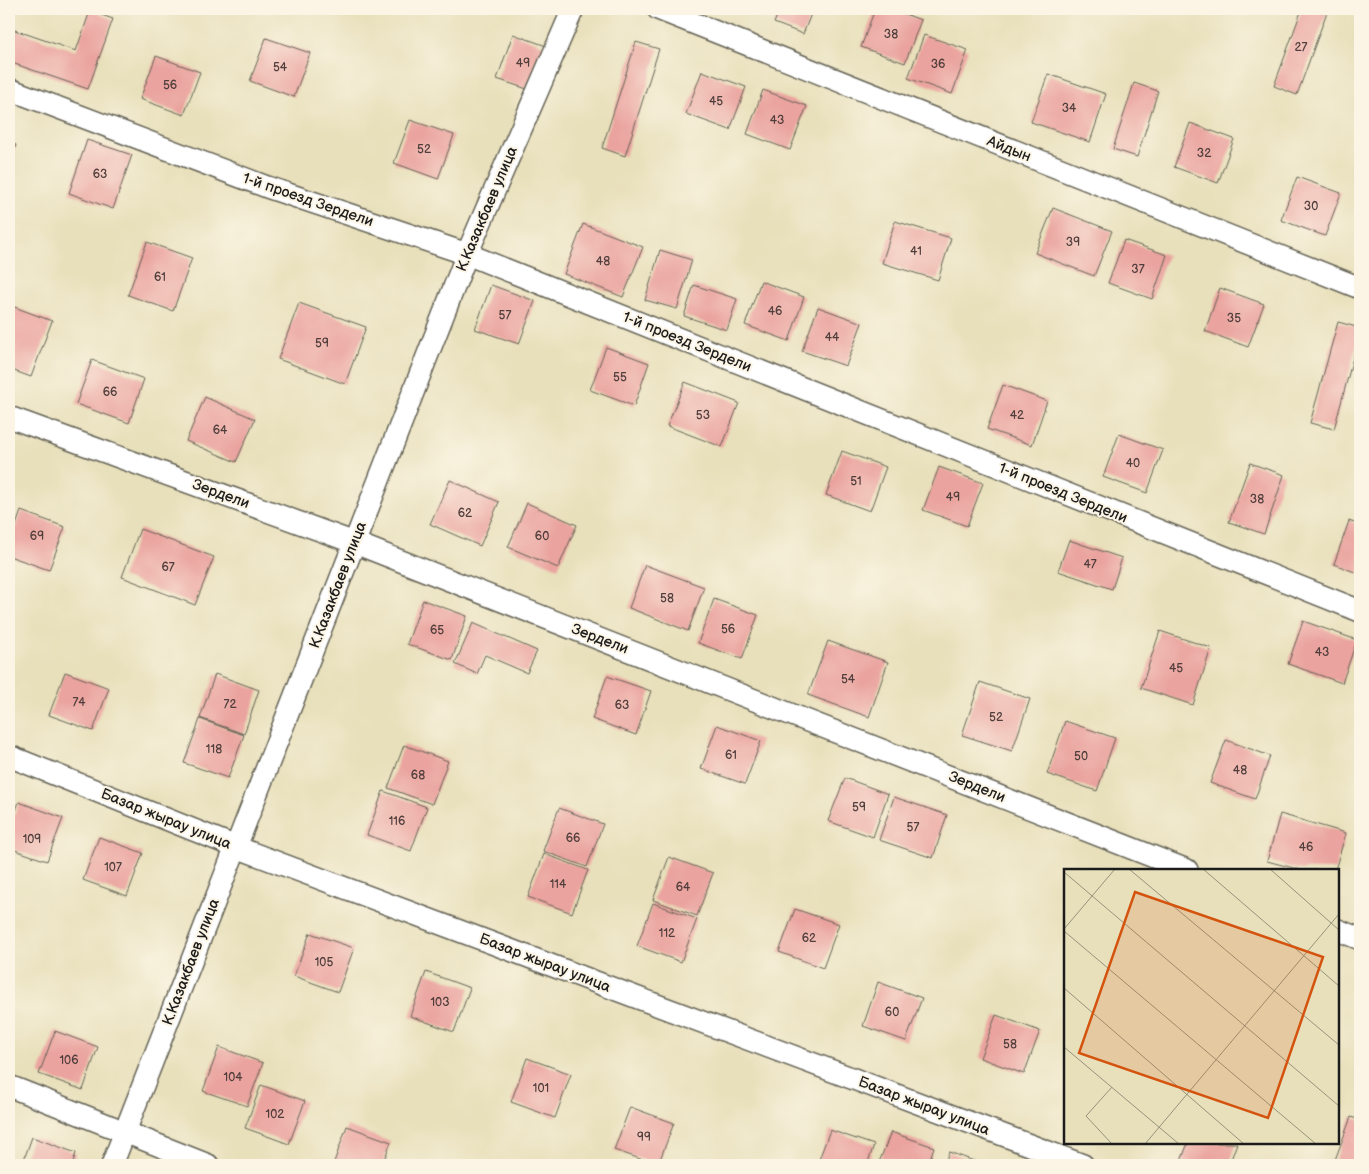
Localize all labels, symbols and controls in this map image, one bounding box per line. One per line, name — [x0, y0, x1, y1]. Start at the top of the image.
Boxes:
house number: 38 — [884, 27, 898, 42]
house number: 27 — [1295, 40, 1308, 55]
house number: 49 — [516, 56, 530, 71]
house number: 36 — [931, 57, 945, 72]
house number: 54 — [273, 60, 288, 75]
house number: 56 — [163, 78, 177, 93]
house number: 45 — [709, 94, 723, 109]
house number: 34 — [1062, 101, 1077, 116]
house number: 43 — [770, 113, 784, 128]
street label: Айдын — [983, 131, 1034, 166]
house number: 52 — [417, 142, 431, 157]
street label: К.Казакбаев улица — [452, 143, 522, 274]
house number: 32 — [1197, 146, 1211, 161]
house number: 63 — [93, 167, 107, 182]
street label: 1-й проезд Зердели — [240, 169, 376, 231]
house number: 30 — [1304, 199, 1318, 214]
house number: 39 — [1066, 235, 1080, 250]
house number: 41 — [910, 244, 922, 259]
house number: 48 — [596, 254, 610, 269]
house number: 37 — [1131, 262, 1145, 277]
house number: 61 — [154, 270, 166, 285]
house number: 46 — [768, 304, 782, 319]
street label: 1-й проезд Зердели — [620, 307, 754, 377]
house number: 57 — [499, 308, 511, 323]
house number: 35 — [1227, 311, 1241, 326]
house number: 44 — [825, 330, 840, 345]
house number: 59 — [315, 336, 329, 351]
house number: 55 — [613, 370, 627, 385]
house number: 66 — [103, 385, 117, 400]
house number: 53 — [696, 408, 710, 423]
house number: 42 — [1010, 408, 1024, 423]
house number: 64 — [213, 423, 228, 438]
house number: 40 — [1126, 456, 1140, 471]
street label: 1-й проезд Зердели — [996, 458, 1130, 528]
house number: 51 — [850, 474, 862, 489]
street label: Зердели — [190, 475, 252, 513]
house number: 49 — [946, 490, 960, 505]
house number: 38 — [1250, 492, 1264, 507]
house number: 62 — [458, 506, 472, 521]
street label: К.Казакбаев улица — [305, 519, 371, 651]
house number: 69 — [30, 529, 44, 544]
house number: 60 — [535, 529, 549, 544]
house number: 47 — [1083, 557, 1097, 572]
house number: 67 — [161, 560, 175, 575]
house number: 58 — [660, 591, 674, 606]
street label: Зердели — [569, 619, 631, 659]
house number: 56 — [721, 622, 735, 637]
house number: 65 — [430, 623, 444, 638]
house number: 43 — [1315, 645, 1329, 660]
house number: 45 — [1169, 661, 1183, 676]
house number: 54 — [841, 672, 856, 687]
house number: 74 — [72, 695, 86, 710]
house number: 72 — [224, 697, 236, 712]
house number: 63 — [615, 698, 629, 713]
house number: 52 — [989, 710, 1003, 725]
house number: 118 — [206, 742, 222, 757]
house number: 61 — [725, 748, 737, 763]
house number: 50 — [1074, 749, 1088, 764]
house number: 48 — [1233, 763, 1247, 778]
street label: Зердели — [946, 767, 1008, 807]
house number: 68 — [411, 768, 425, 783]
street label: Базар жырау улица — [98, 784, 234, 854]
house number: 59 — [852, 800, 866, 815]
house number: 116 — [389, 814, 405, 829]
house number: 57 — [907, 820, 919, 835]
house number: 66 — [566, 831, 580, 846]
house number: 109 — [23, 832, 41, 847]
house number: 46 — [1299, 840, 1313, 855]
house number: 107 — [104, 860, 122, 875]
inset map — [1064, 869, 1339, 1144]
house number: 114 — [550, 877, 567, 892]
house number: 64 — [676, 880, 691, 895]
street label: К.Казакбаев улица — [158, 896, 224, 1028]
house number: 112 — [659, 926, 675, 941]
street label: Базар жырау улица — [477, 929, 613, 997]
house number: 62 — [802, 931, 816, 946]
house number: 105 — [315, 955, 333, 970]
house number: 103 — [430, 995, 450, 1010]
house number: 60 — [885, 1005, 899, 1020]
house number: 58 — [1003, 1037, 1017, 1052]
house number: 106 — [59, 1053, 79, 1068]
house number: 104 — [223, 1070, 243, 1085]
street label: Базар жырау улица — [856, 1072, 992, 1140]
house number: 101 — [533, 1081, 549, 1096]
house number: 102 — [266, 1107, 284, 1122]
house number: 99 — [637, 1130, 651, 1145]

